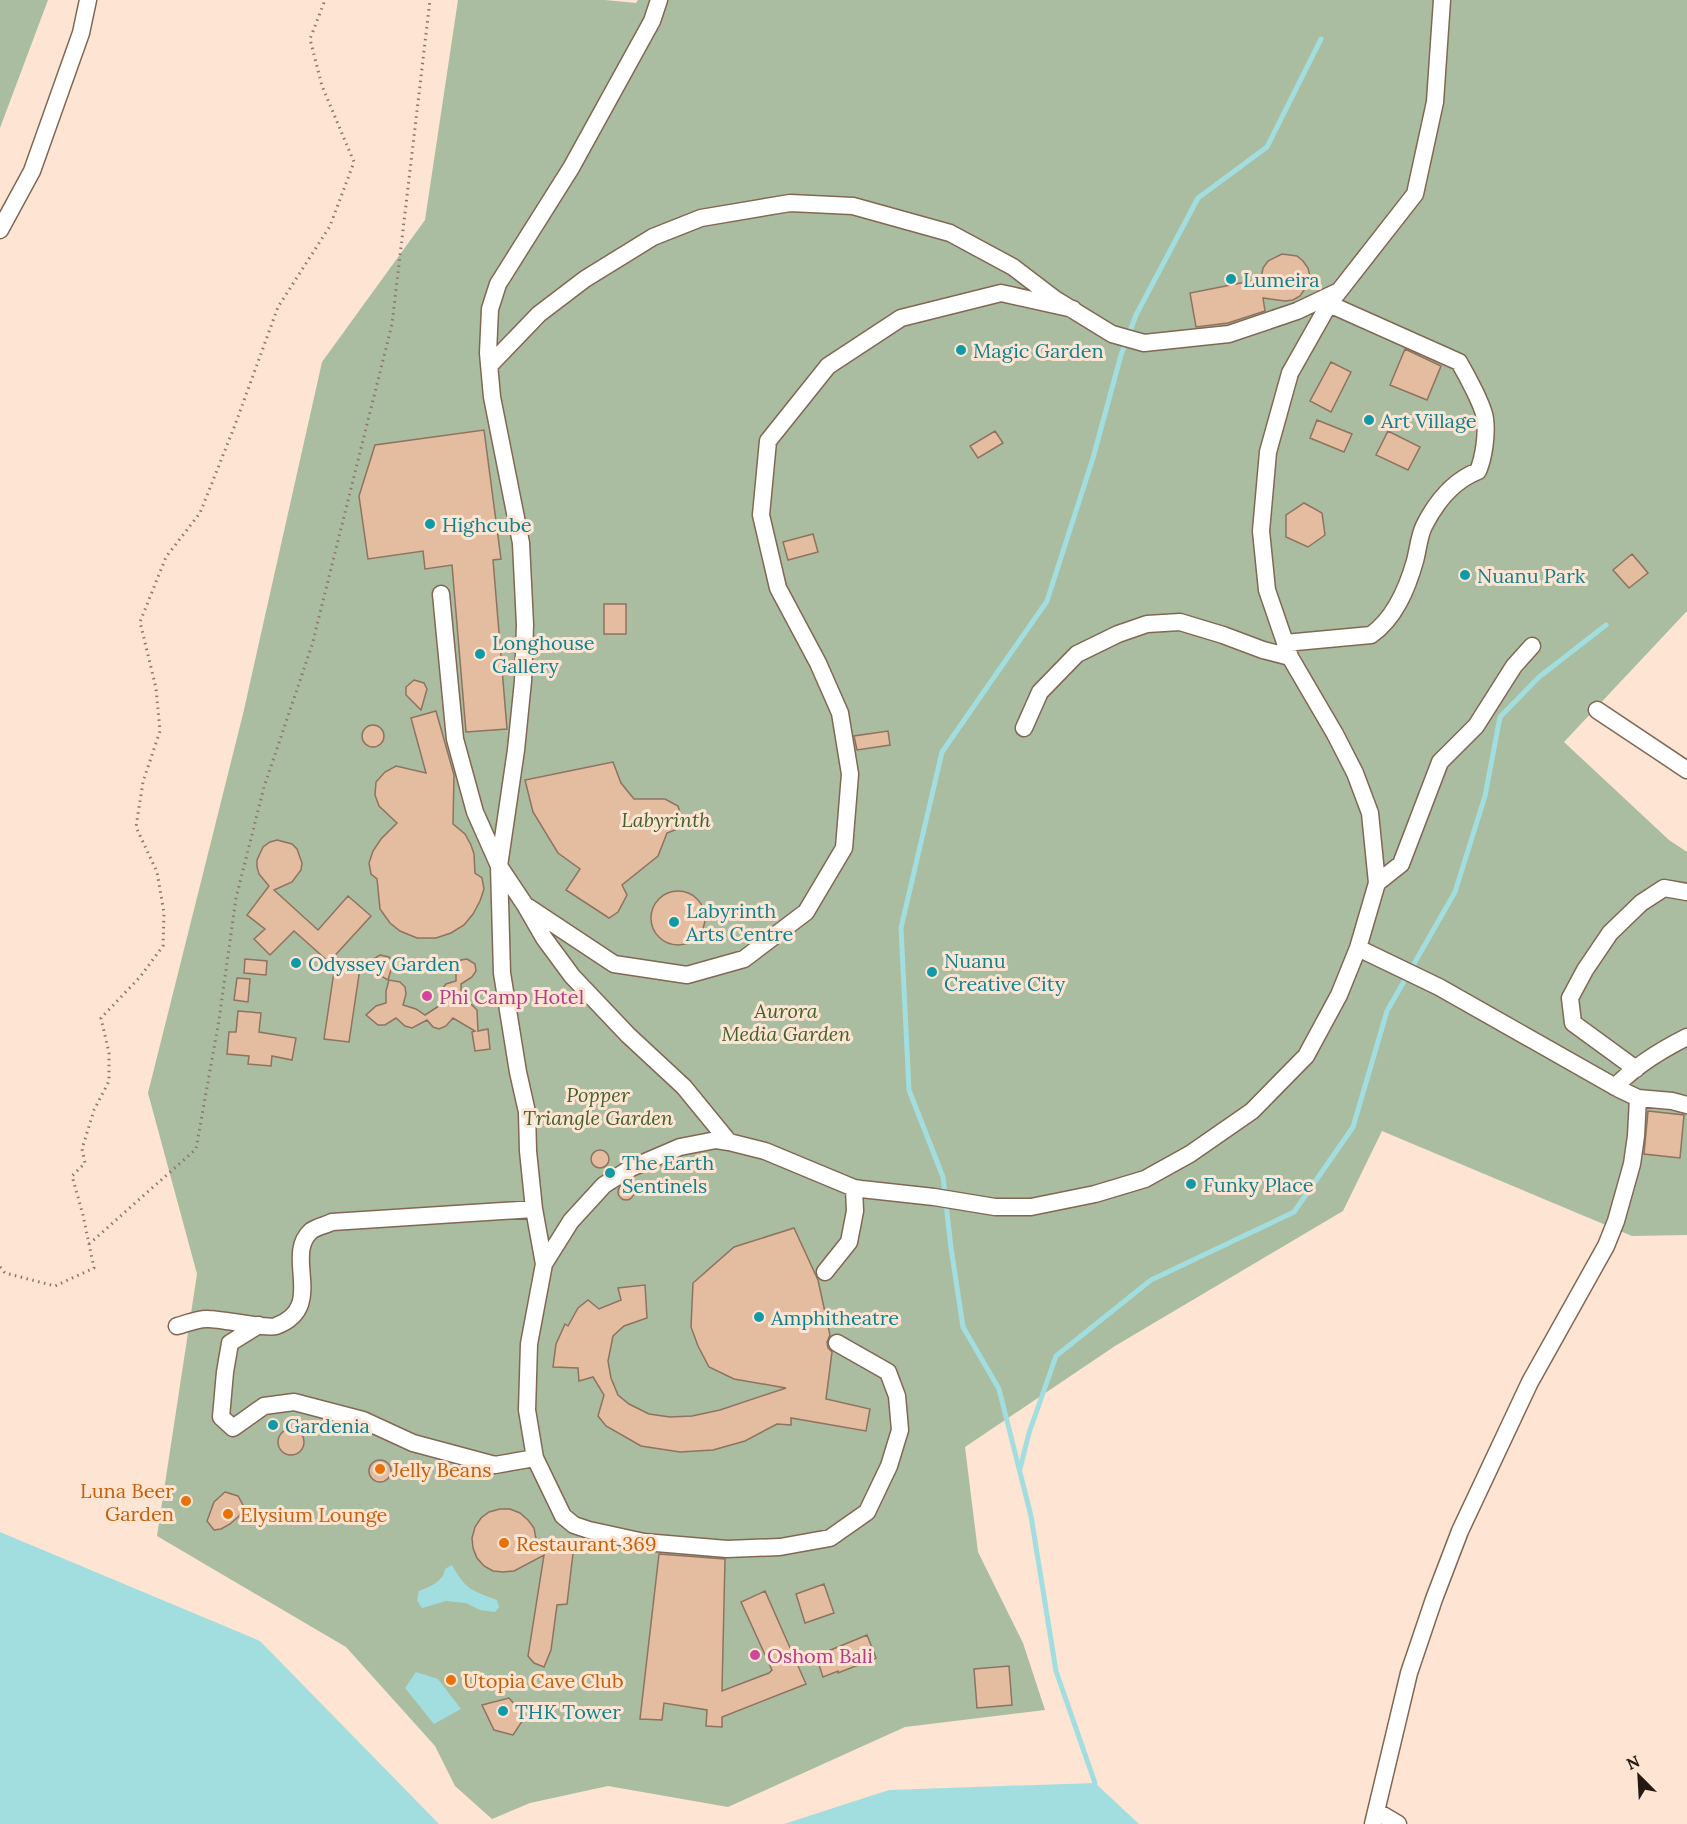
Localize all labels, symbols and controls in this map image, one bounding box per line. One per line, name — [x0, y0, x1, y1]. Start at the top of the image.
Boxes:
place label: Lumeira — [1243, 267, 1320, 292]
marker: Lumeira — [1224, 272, 1238, 286]
place label: Magic Garden — [973, 338, 1104, 363]
marker: Magic Garden — [954, 343, 968, 357]
place label: Art Village — [1380, 408, 1477, 433]
marker: Art Village — [1362, 413, 1376, 427]
place label: Highcube — [442, 512, 532, 537]
marker: Highcube — [423, 517, 437, 531]
place label: Nuanu Park — [1477, 563, 1586, 588]
marker: Nuanu Park — [1458, 568, 1472, 582]
place label: Longhouse Gallery — [492, 630, 595, 678]
marker: Longhouse Gallery — [473, 647, 487, 661]
park label: Labyrinth — [621, 807, 711, 832]
place label: Labyrinth Arts Centre — [685, 898, 794, 946]
marker: Labyrinth Arts Centre — [667, 915, 681, 929]
place label: Nuanu Creative City — [944, 948, 1066, 996]
place label: Odyssey Garden — [308, 951, 460, 976]
marker: Odyssey Garden — [289, 956, 303, 970]
marker: Nuanu Creative City — [925, 965, 939, 979]
place label: Phi Camp Hotel — [439, 984, 584, 1009]
marker: Phi Camp Hotel — [420, 989, 434, 1003]
park label: Aurora Media Garden — [721, 998, 851, 1046]
park label: Popper Triangle Garden — [523, 1082, 674, 1130]
place label: The Earth Sentinels — [622, 1150, 714, 1198]
marker: The Earth Sentinels — [603, 1166, 617, 1180]
place label: Funky Place — [1203, 1172, 1314, 1197]
marker: Funky Place — [1184, 1177, 1198, 1191]
place label: Amphitheatre — [770, 1305, 899, 1330]
marker: Amphitheatre — [752, 1310, 766, 1324]
place label: Gardenia — [285, 1413, 370, 1438]
marker: Gardenia — [266, 1418, 280, 1432]
place label: Jelly Beans — [391, 1457, 492, 1482]
marker: Jelly Beans — [373, 1462, 387, 1476]
place label: Luna Beer Garden — [80, 1478, 174, 1526]
marker: Luna Beer Garden — [179, 1494, 193, 1508]
place label: Elysium Lounge — [240, 1502, 388, 1527]
marker: Elysium Lounge — [221, 1507, 235, 1521]
place label: Restaurant 369 — [516, 1531, 656, 1556]
marker: Restaurant 369 — [497, 1536, 511, 1550]
place label: Oshom Bali — [767, 1643, 873, 1668]
marker: Oshom Bali — [748, 1648, 762, 1662]
place label: Utopia Cave Club — [463, 1668, 624, 1693]
marker: Utopia Cave Club — [444, 1673, 458, 1687]
place label: THK Tower — [515, 1699, 621, 1724]
marker: THK Tower — [496, 1704, 510, 1718]
north arrow — [1609, 1746, 1669, 1806]
text: N — [1623, 1751, 1643, 1774]

